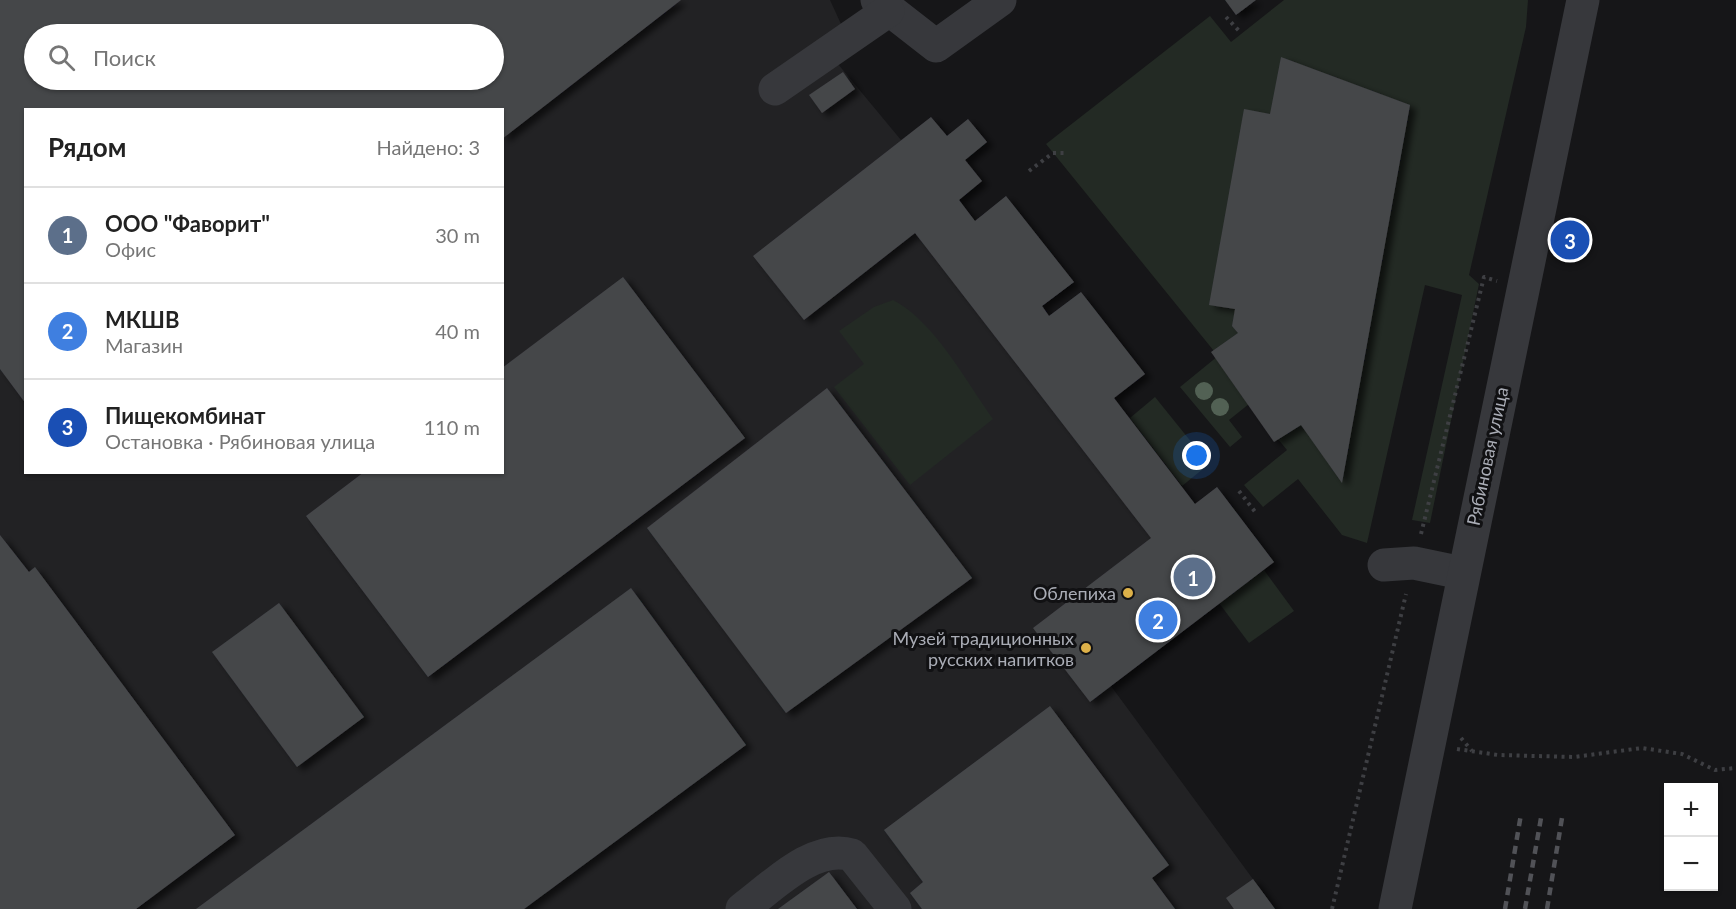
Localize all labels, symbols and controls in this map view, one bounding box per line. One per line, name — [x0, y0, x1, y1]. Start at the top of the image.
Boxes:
search box — [24, 24, 504, 90]
icon: search — [45, 41, 78, 74]
text: Поиск — [93, 44, 156, 71]
text: Рядом — [48, 131, 126, 163]
text: Найдено: 3 — [377, 135, 480, 159]
text: ООО "Фаворит" — [105, 210, 270, 237]
pin: 3 — [1550, 218, 1590, 262]
text: 1 — [62, 223, 73, 247]
text: 30 m — [435, 223, 480, 247]
text: Офис — [105, 237, 156, 261]
text: МКШВ — [105, 306, 179, 333]
text: 2 — [62, 319, 73, 343]
text: 40 m — [435, 319, 480, 343]
text: Магазин — [105, 333, 183, 357]
street label: Рябиновая улица — [1462, 385, 1512, 527]
text: Пищекомбинат — [105, 402, 266, 429]
text: 3 — [62, 415, 73, 439]
text: 110 m — [424, 415, 480, 439]
text: Остановка · Рябиновая улица — [105, 429, 375, 453]
your location — [1182, 441, 1211, 470]
pin: 1 — [1174, 554, 1212, 600]
place label: Облепиха — [1033, 582, 1116, 604]
marker: Облепиха — [1121, 586, 1135, 600]
pin: 2 — [1138, 598, 1178, 642]
place label: Музей традиционных русских напитков — [892, 627, 1074, 670]
marker: Музей традиционных русских напитков — [1079, 641, 1093, 655]
map controls — [1664, 783, 1718, 891]
button: + — [1664, 783, 1718, 837]
button: − — [1664, 837, 1718, 891]

